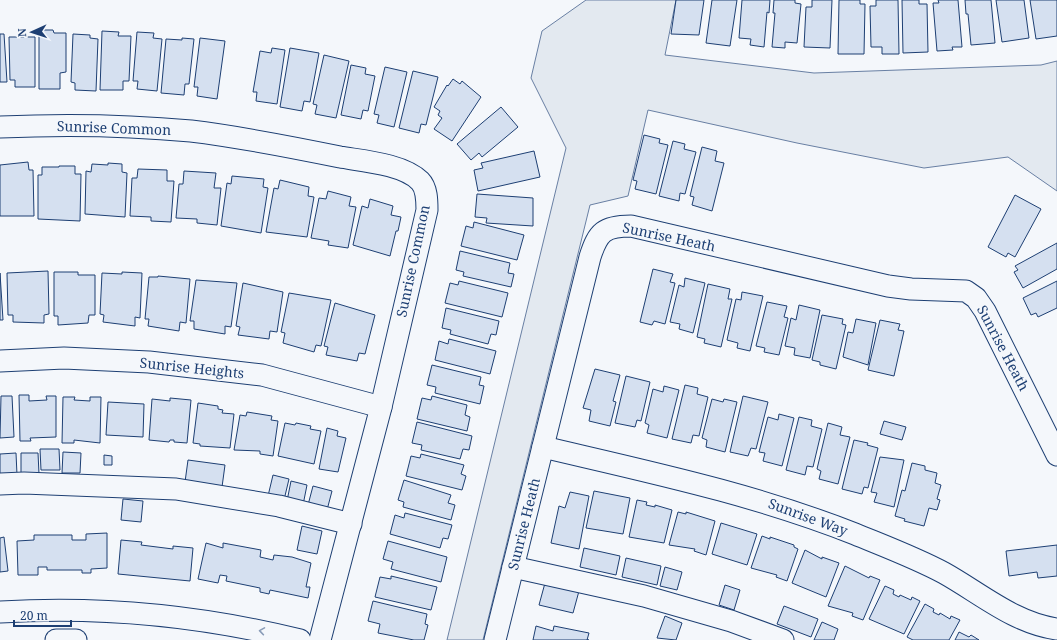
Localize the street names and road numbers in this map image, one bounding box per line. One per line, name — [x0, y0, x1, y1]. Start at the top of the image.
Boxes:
street label: Sunrise Common — [57, 116, 171, 139]
street label: Sunrise Common — [391, 203, 434, 319]
street label: Sunrise Heath — [621, 217, 717, 256]
street label: Sunrise Heath — [973, 302, 1034, 394]
street label: Sunrise Heights — [139, 353, 245, 382]
street label: Sunrise Heath — [503, 476, 544, 572]
street label: Sunrise Way — [766, 493, 851, 540]

